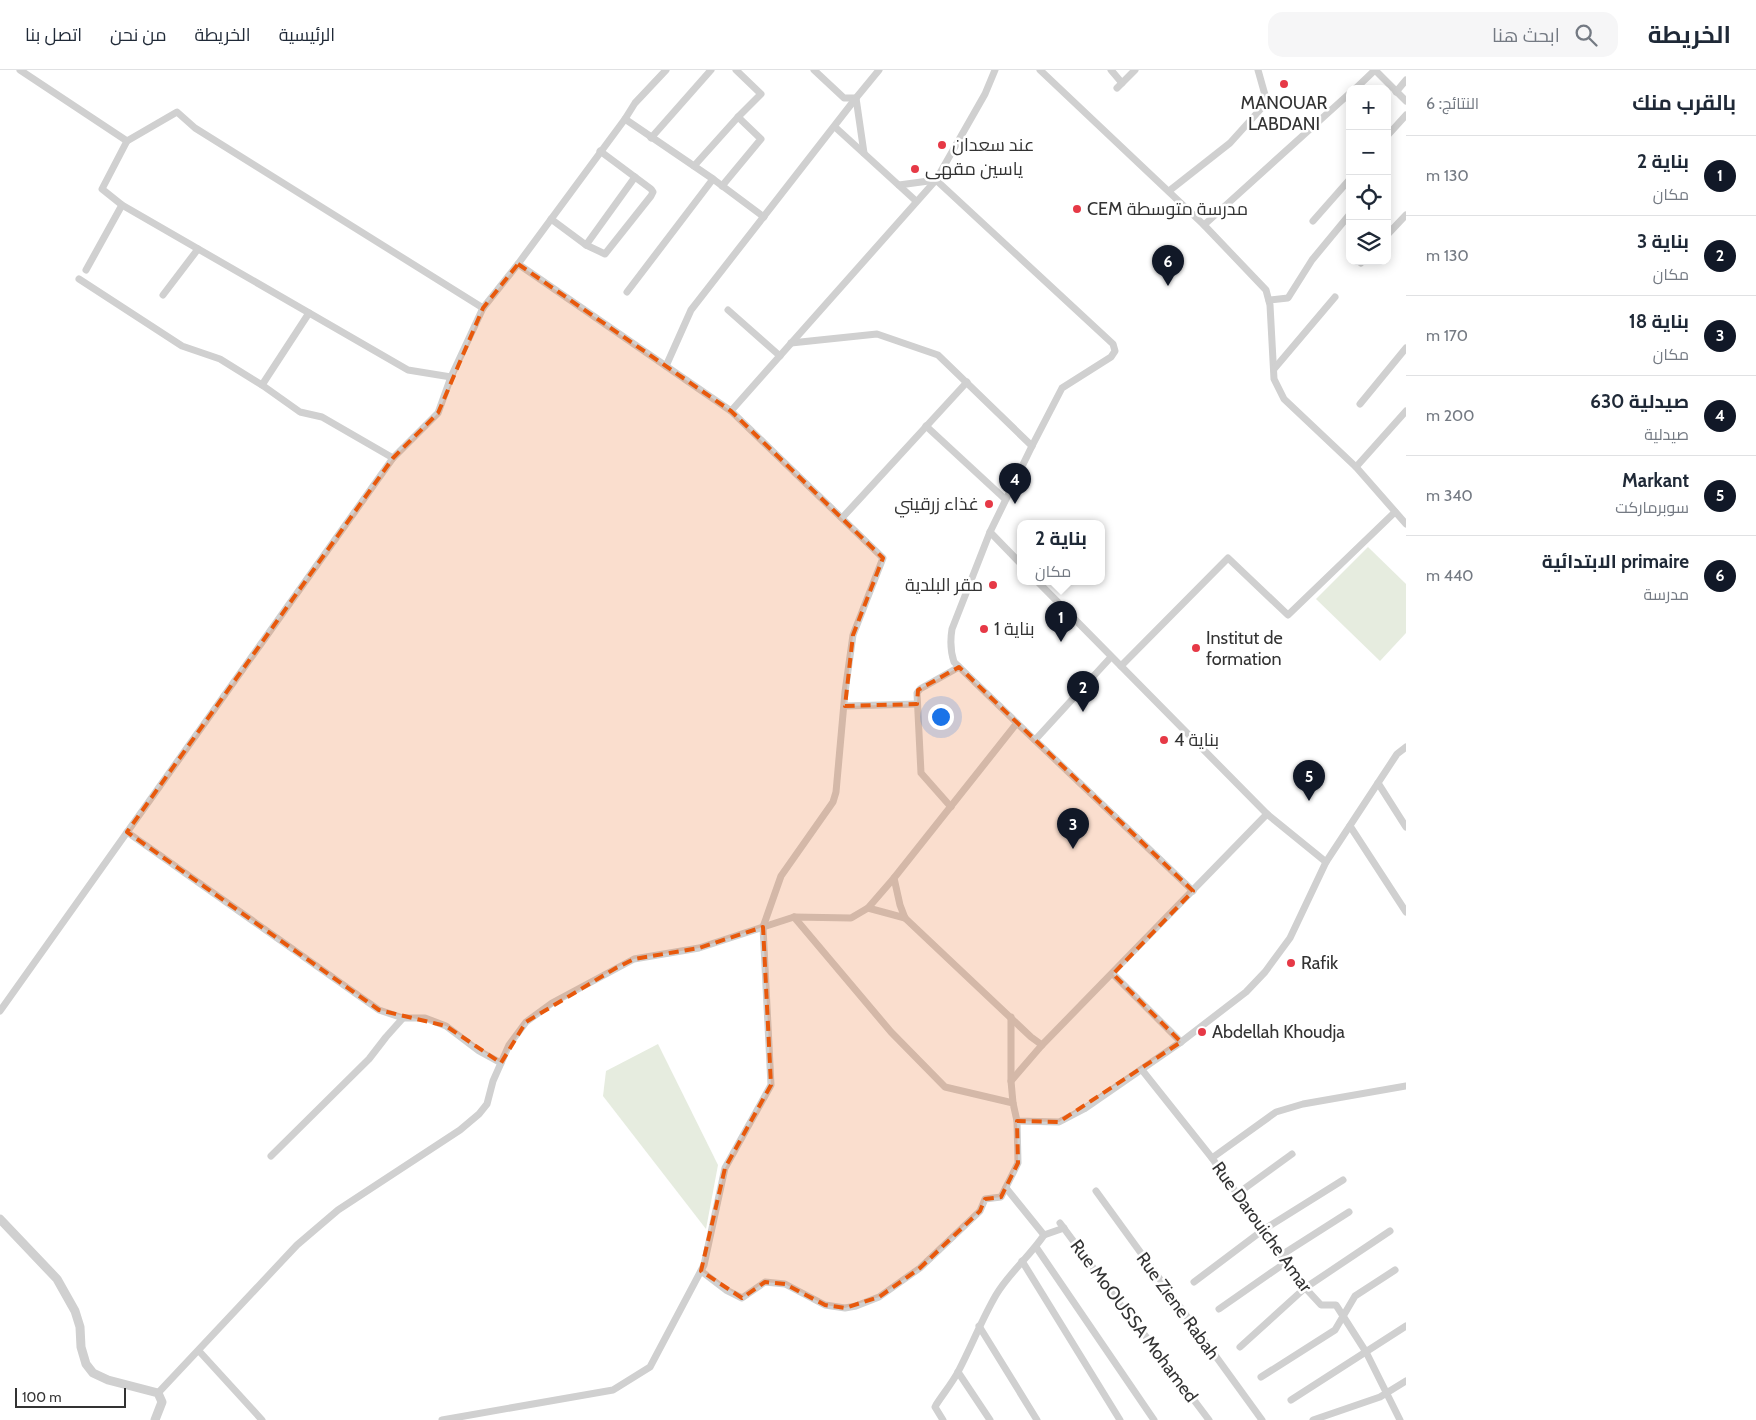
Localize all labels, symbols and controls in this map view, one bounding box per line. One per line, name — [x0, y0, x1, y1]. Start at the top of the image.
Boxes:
search box — [1268, 12, 1618, 57]
text: الخريطة — [1648, 20, 1731, 49]
icon: search — [1572, 21, 1600, 49]
text: اتصل بنا — [25, 24, 82, 46]
text: من نحن — [110, 24, 166, 46]
text: الخريطة — [194, 24, 251, 46]
text: الرئيسية — [279, 24, 335, 46]
text: ابحث هنا — [1492, 24, 1560, 47]
marker: MANOUAR LABDANI — [1278, 78, 1290, 90]
map controls — [1346, 85, 1391, 265]
button: + — [1346, 85, 1391, 130]
text: بالقرب منك — [1632, 90, 1736, 115]
place label: MANOUAR LABDANI — [1241, 92, 1328, 135]
text: النتائج: 6 — [1426, 94, 1479, 113]
button: − — [1346, 130, 1391, 175]
place label: عند سعدان — [952, 134, 1034, 156]
marker: عند سعدان — [936, 139, 948, 151]
text: بناية 2 — [1637, 150, 1689, 173]
place label: ياسين مقهى — [925, 158, 1023, 180]
marker: ياسين مقهى — [909, 163, 921, 175]
text: 130 m — [1426, 166, 1469, 185]
text: 1 — [1717, 166, 1723, 185]
button: locate — [1346, 175, 1391, 220]
text: مكان — [1653, 185, 1689, 204]
place label: CEM مدرسة متوسطة — [1087, 198, 1248, 220]
marker: CEM مدرسة متوسطة — [1071, 203, 1083, 215]
button: layers — [1346, 220, 1391, 265]
text: بناية 3 — [1637, 230, 1689, 253]
pin: 6 — [1152, 245, 1184, 286]
text: 130 m — [1426, 246, 1469, 265]
text: 2 — [1716, 246, 1724, 265]
text: مكان — [1653, 265, 1689, 284]
text: بناية 18 — [1629, 310, 1689, 333]
text: 170 m — [1426, 326, 1468, 345]
text: 3 — [1716, 326, 1724, 345]
text: مكان — [1653, 345, 1689, 364]
text: صيدلية 630 — [1590, 390, 1689, 413]
text: 200 m — [1426, 406, 1474, 425]
text: 4 — [1715, 406, 1725, 425]
text: صيدلية — [1644, 425, 1689, 444]
pin: 4 — [999, 463, 1031, 504]
text: Markant — [1622, 469, 1689, 492]
text: 340 m — [1426, 486, 1473, 505]
text: 5 — [1716, 486, 1724, 505]
place label: غذاء زرقيني — [894, 493, 979, 518]
marker: غذاء زرقيني — [983, 498, 995, 510]
text: سوبرماركت — [1615, 498, 1689, 517]
popup — [1017, 520, 1105, 585]
text: بناية 2 — [1035, 527, 1087, 550]
text: primaire الابتدائية — [1542, 550, 1689, 573]
text: مكان — [1035, 562, 1071, 581]
text: 440 m — [1426, 566, 1473, 585]
text: 6 — [1716, 566, 1725, 585]
place label: مقر البلدية — [905, 574, 983, 596]
marker: مقر البلدية — [987, 579, 999, 591]
text: مدرسة — [1643, 585, 1689, 604]
pin: 1 — [1045, 601, 1077, 642]
place label: بناية 1 — [994, 618, 1035, 640]
marker: بناية 1 — [978, 623, 990, 635]
place label: Institut de formation — [1206, 627, 1283, 670]
marker: Institut de formation — [1190, 642, 1202, 654]
pin: 2 — [1067, 671, 1099, 712]
your location — [928, 704, 954, 730]
place label: بناية 4 — [1174, 729, 1219, 751]
marker: بناية 4 — [1158, 734, 1170, 746]
pin: 5 — [1293, 760, 1325, 801]
pin: 3 — [1057, 808, 1089, 849]
place label: Rafik — [1301, 952, 1339, 974]
marker: Rafik — [1285, 957, 1297, 969]
place label: Abdellah Khoudja — [1212, 1021, 1345, 1043]
marker: Abdellah Khoudja — [1196, 1026, 1208, 1038]
street label: Rue Darouiche Amar — [1207, 1157, 1317, 1297]
street label: Rue MoOUSSA Mohamed — [1066, 1235, 1202, 1407]
street label: Rue Ziene Rabah — [1132, 1248, 1224, 1364]
scale bar — [15, 1385, 126, 1408]
text: 100 m — [22, 1388, 62, 1406]

